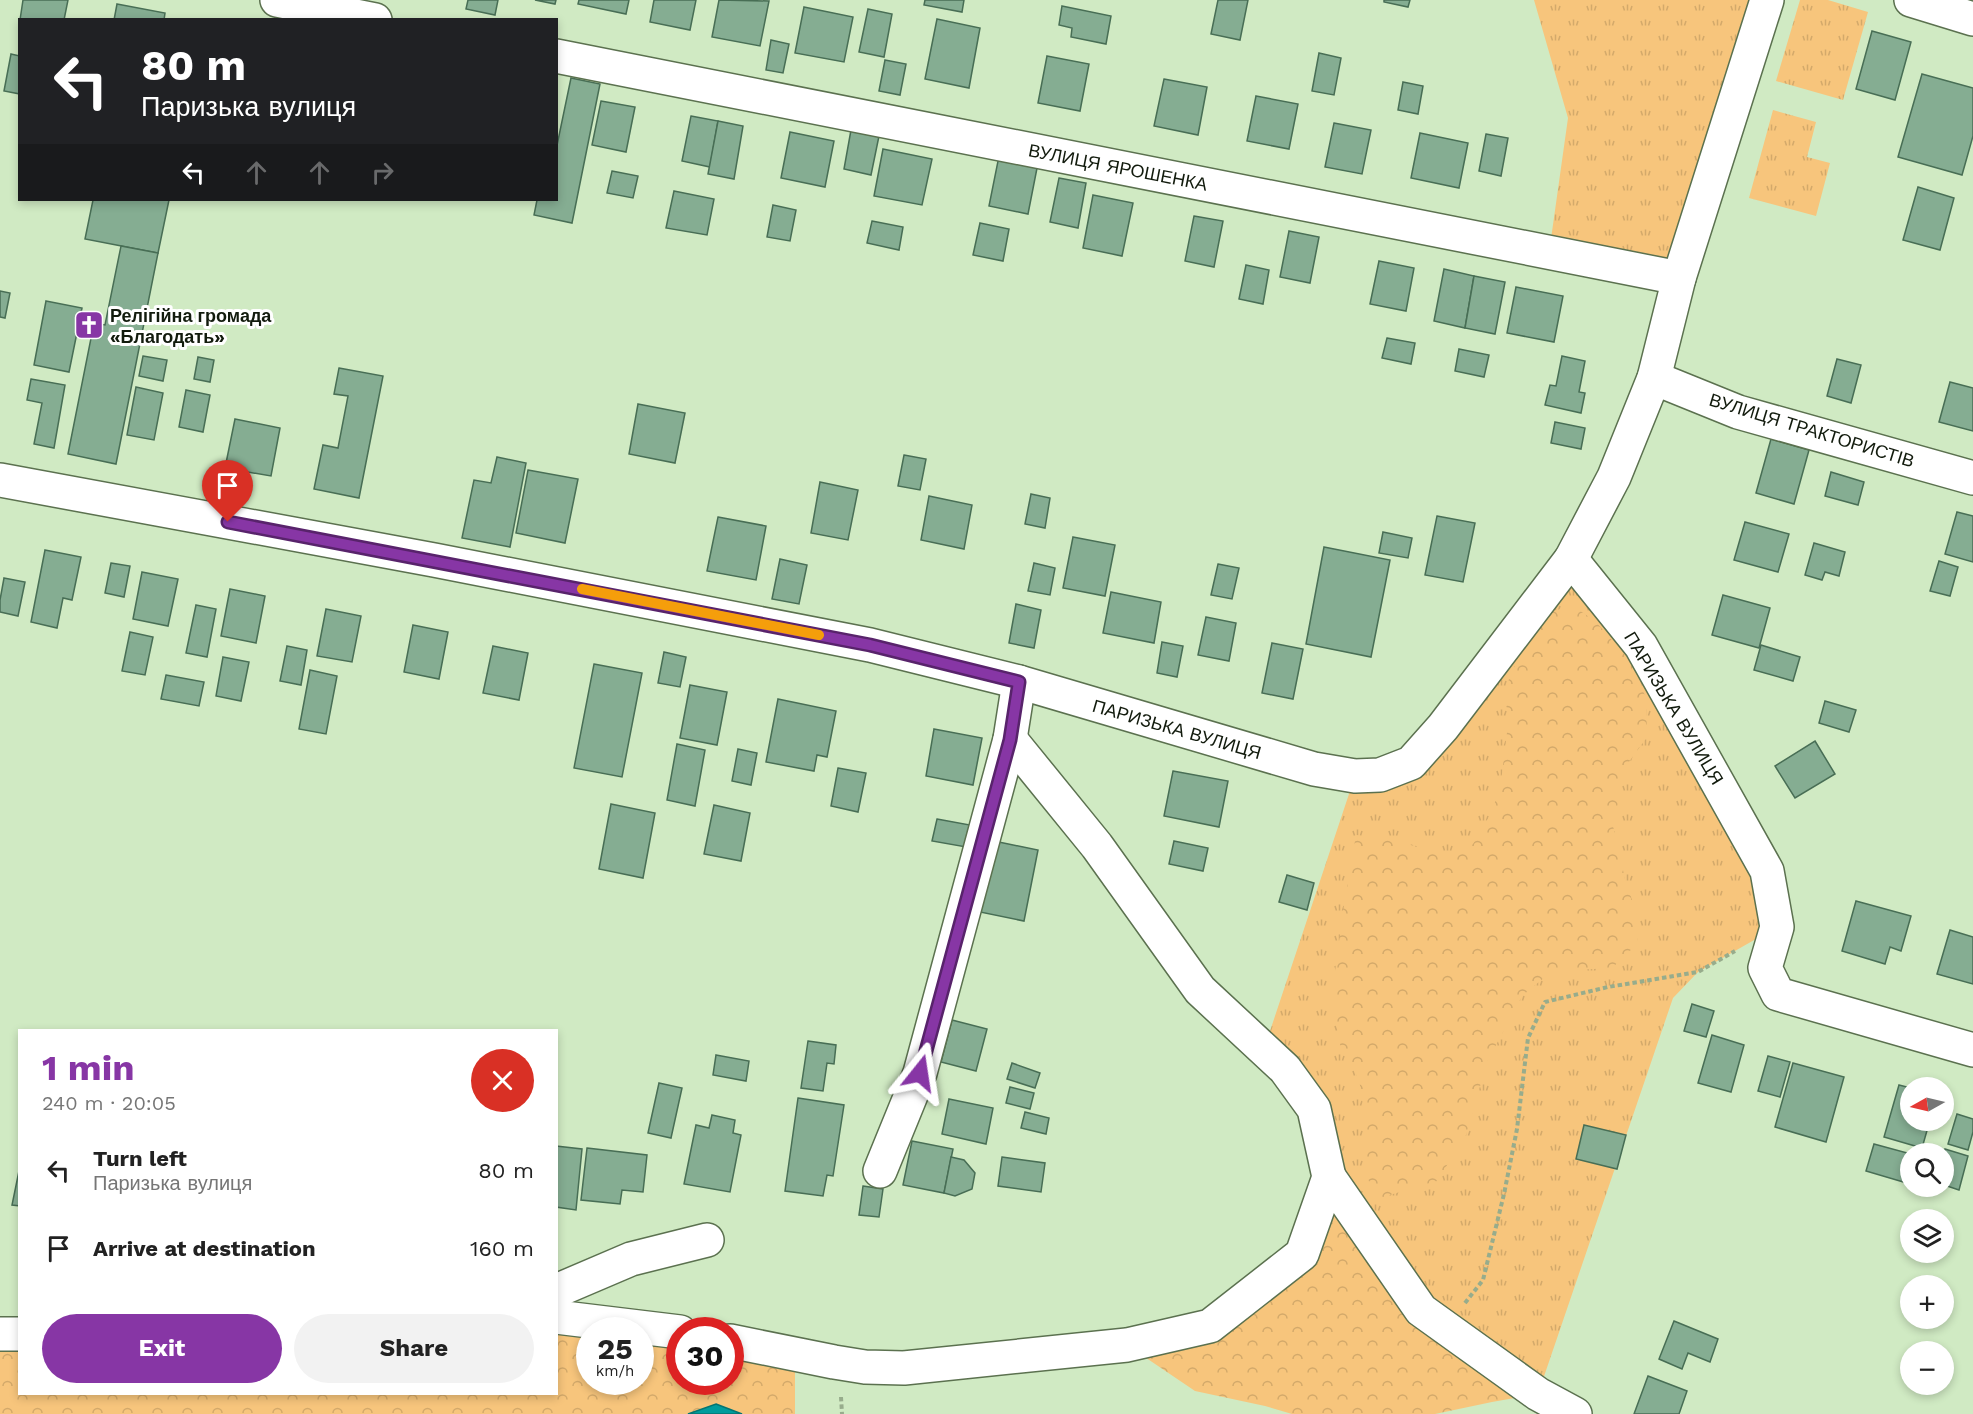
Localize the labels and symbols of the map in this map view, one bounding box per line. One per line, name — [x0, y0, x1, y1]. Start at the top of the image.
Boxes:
street label: ВУЛИЦЯ ЯРОШЕНКА — [1027, 139, 1209, 195]
place label: Релігійна громада «Благодать» — [110, 305, 272, 347]
church icon: Релігійна громада «Благодать» — [73, 309, 105, 341]
street label: ВУЛИЦЯ ТРАКТОРИСТІВ — [1707, 389, 1917, 471]
pin — [202, 460, 253, 522]
street label: ПАРИЗЬКА ВУЛИЦЯ — [1620, 628, 1728, 788]
street label: ПАРИЗЬКА ВУЛИЦЯ — [1090, 695, 1264, 763]
position arrow — [888, 1041, 952, 1105]
north arrow — [1900, 1077, 1954, 1131]
speed limit sign: 30 — [666, 1317, 744, 1395]

